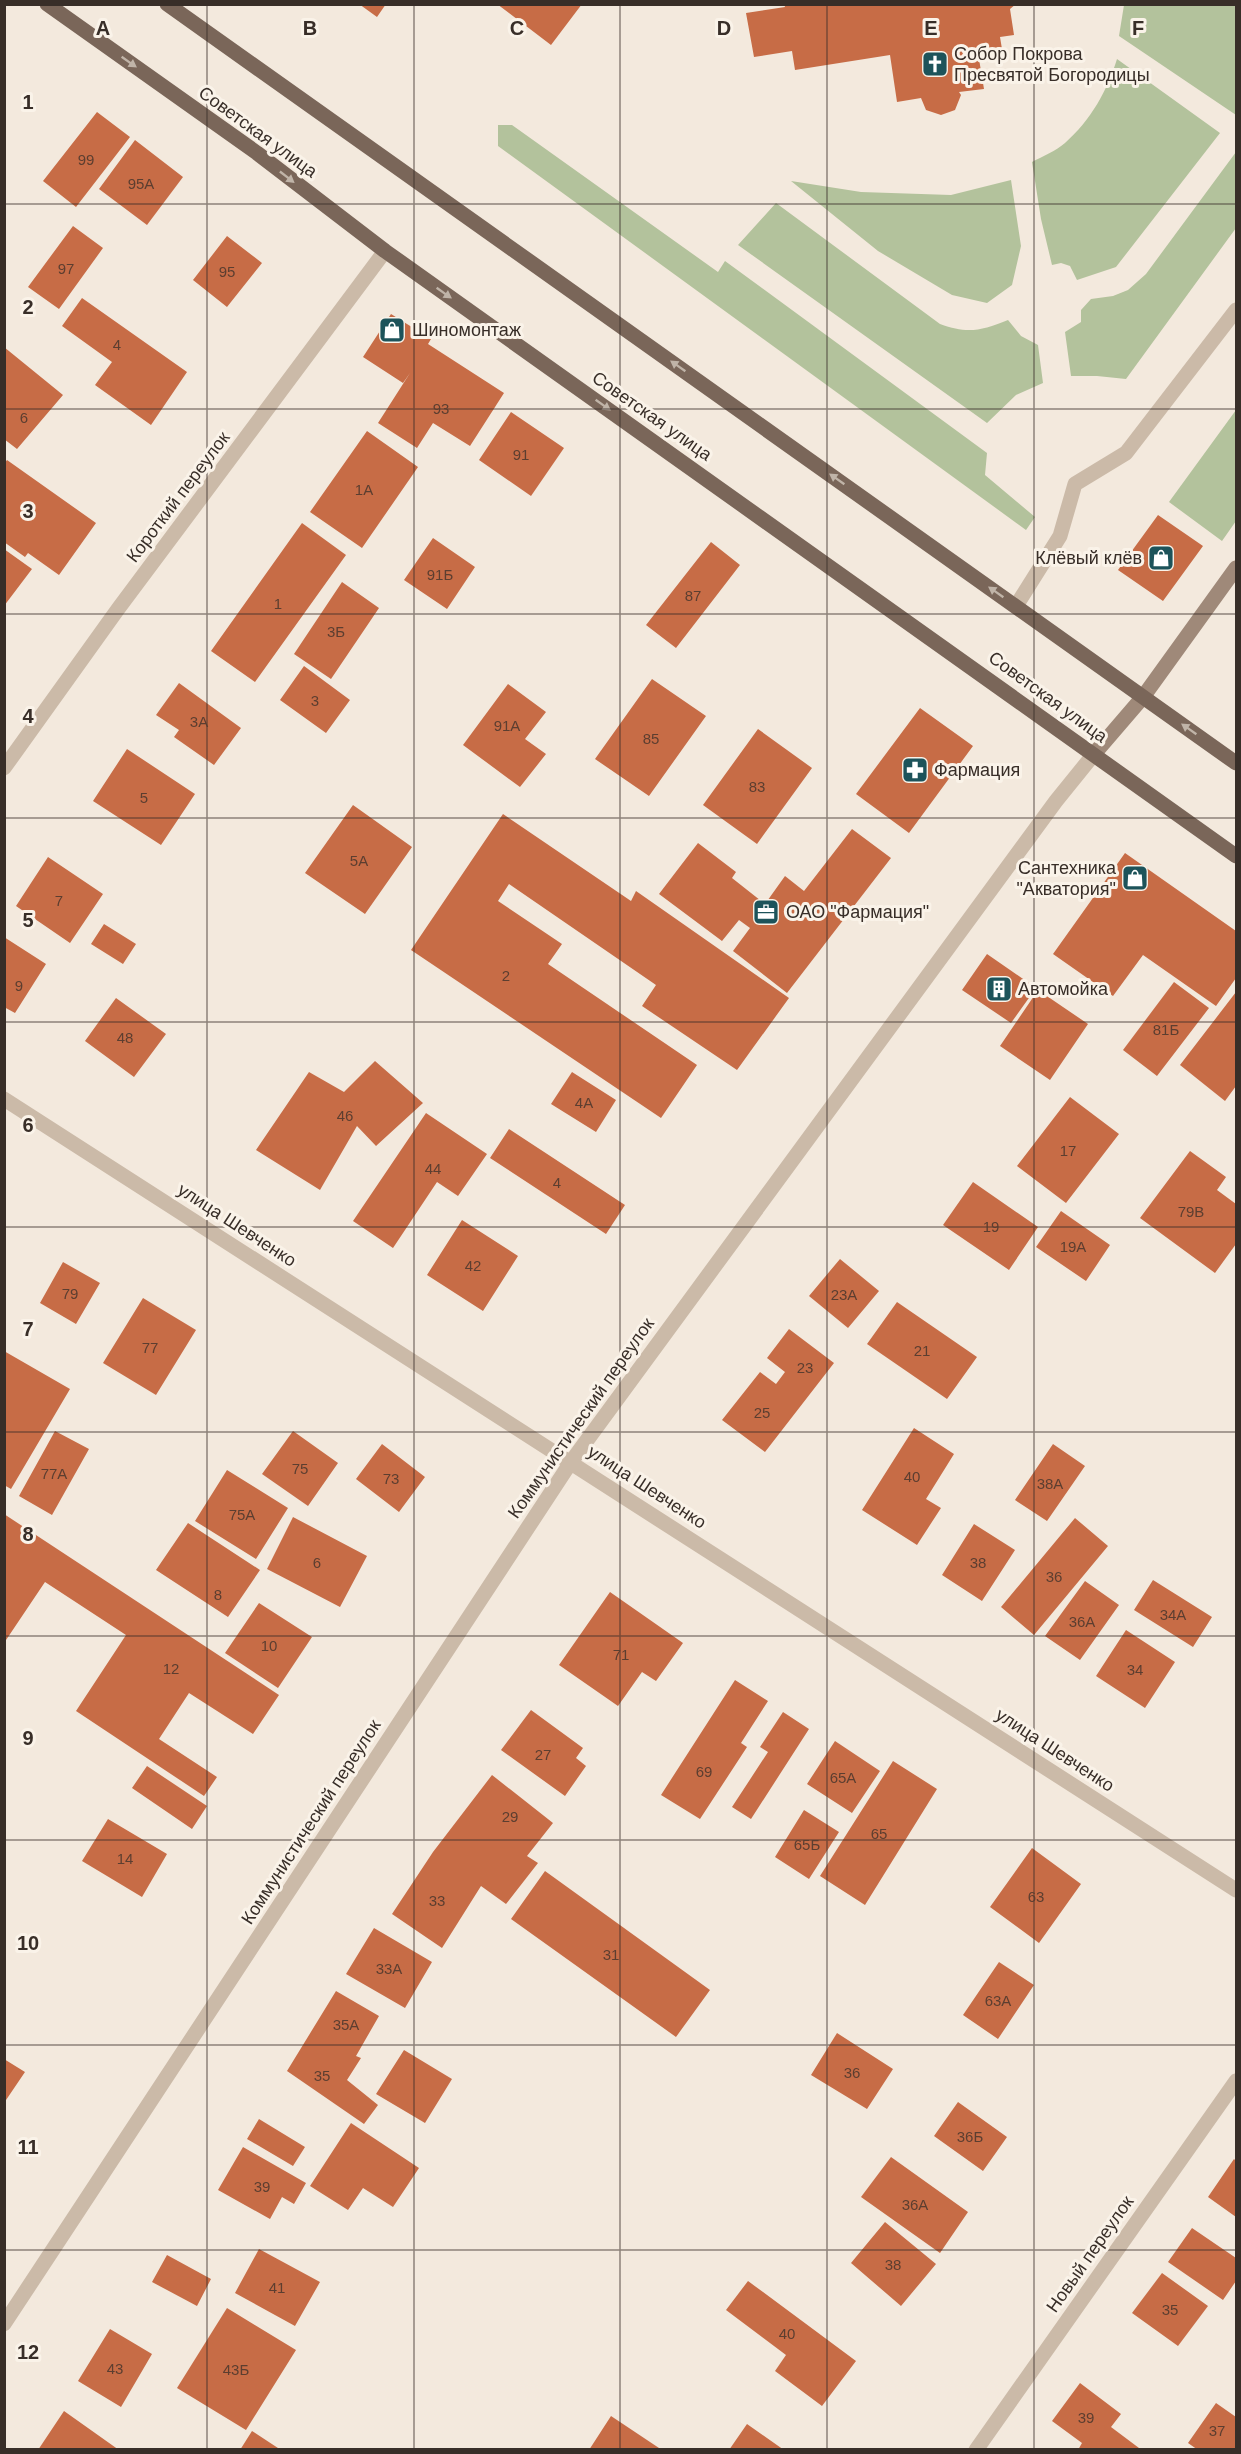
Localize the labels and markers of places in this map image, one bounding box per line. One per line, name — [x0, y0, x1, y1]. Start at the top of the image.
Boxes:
place label: Собор Покрова Пресвятой Богородицы — [954, 44, 1150, 85]
church icon: Собор Покрова Пресвятой Богородицы — [920, 49, 950, 79]
shop icon: Шиномонтаж — [377, 315, 407, 345]
place label: Шиномонтаж — [412, 320, 521, 340]
shop icon: Клёвый клёв — [1146, 543, 1176, 573]
place label: Клёвый клёв — [1035, 548, 1142, 568]
pharmacy icon: Фармация — [900, 755, 930, 785]
place label: Фармация — [934, 760, 1020, 780]
place label: Сантехника "Акватория" — [1016, 858, 1117, 899]
shop icon: Сантехника "Акватория" — [1120, 863, 1150, 893]
office icon: ОАО "Фармация" — [751, 897, 781, 927]
place label: ОАО "Фармация" — [786, 902, 929, 922]
building icon: Автомойка — [984, 974, 1014, 1004]
place label: Автомойка — [1018, 979, 1109, 999]

